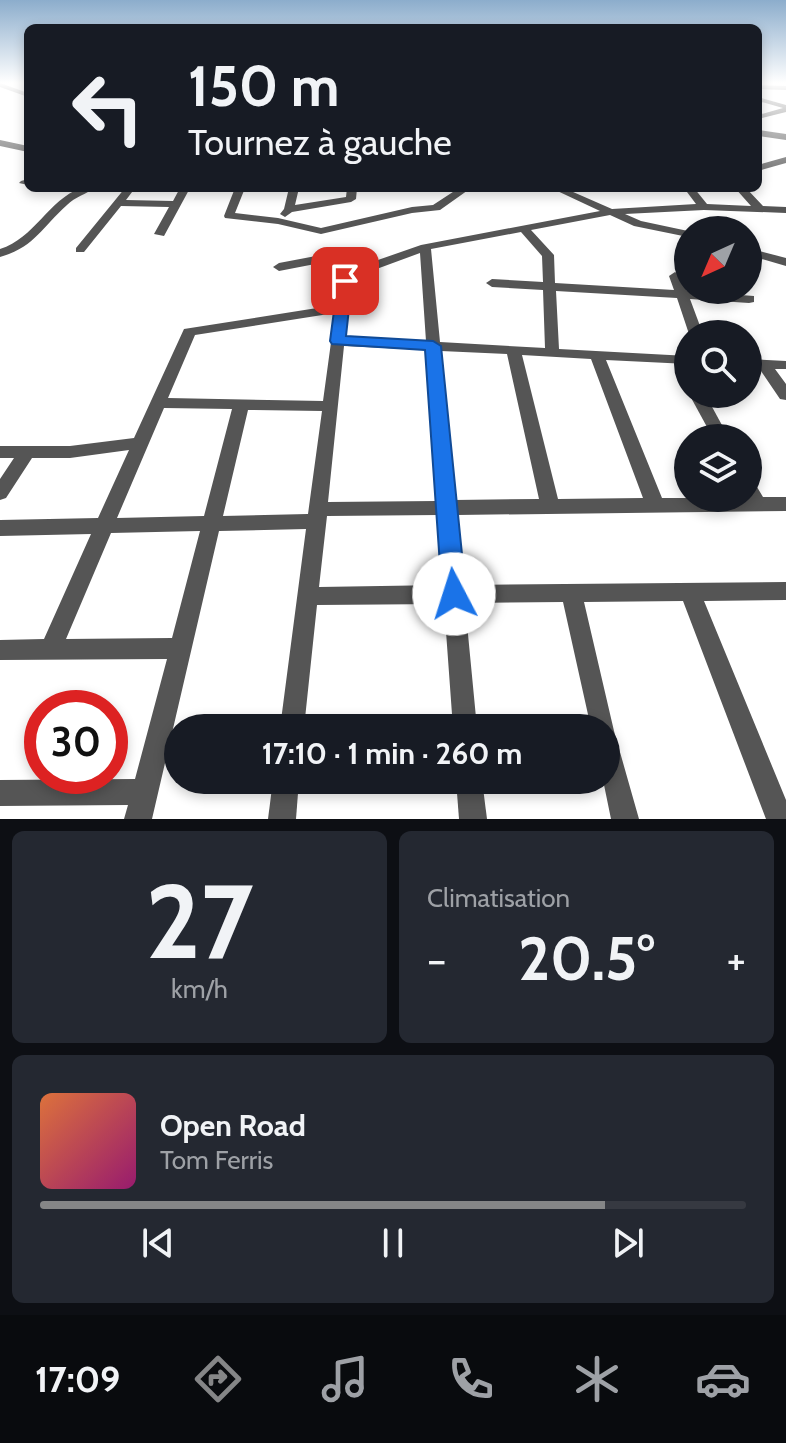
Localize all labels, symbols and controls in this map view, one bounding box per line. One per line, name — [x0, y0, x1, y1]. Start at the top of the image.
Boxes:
text: 150 m — [188, 52, 340, 120]
icon: left — [56, 56, 160, 160]
text: Tournez à gauche — [188, 120, 452, 164]
north arrow — [674, 216, 762, 304]
map controls — [674, 216, 762, 512]
pin — [311, 247, 379, 315]
icon: arrive — [323, 259, 367, 303]
button: search — [674, 320, 762, 408]
button: layers — [674, 424, 762, 512]
position arrow — [412, 552, 496, 636]
speed limit sign: 30 — [24, 690, 128, 794]
text: 17:10 · 1 min · 260 m — [262, 735, 522, 772]
text: 27 — [145, 858, 254, 984]
text: Climatisation — [427, 882, 570, 914]
text: 20.5° — [518, 922, 655, 995]
text: − — [427, 933, 446, 986]
text: + — [727, 933, 746, 986]
text: km/h — [171, 973, 228, 1005]
text: Open Road — [160, 1107, 306, 1144]
text: Tom Ferris — [160, 1144, 273, 1176]
icon: previous — [136, 1221, 180, 1265]
icon: pause — [371, 1221, 415, 1265]
icon: next — [606, 1221, 650, 1265]
icon: directions — [190, 1351, 246, 1407]
icon: music — [317, 1351, 373, 1407]
icon: phone — [443, 1351, 499, 1407]
icon: climate — [569, 1351, 625, 1407]
icon: car — [695, 1351, 751, 1407]
text: 17:09 — [35, 1357, 120, 1401]

